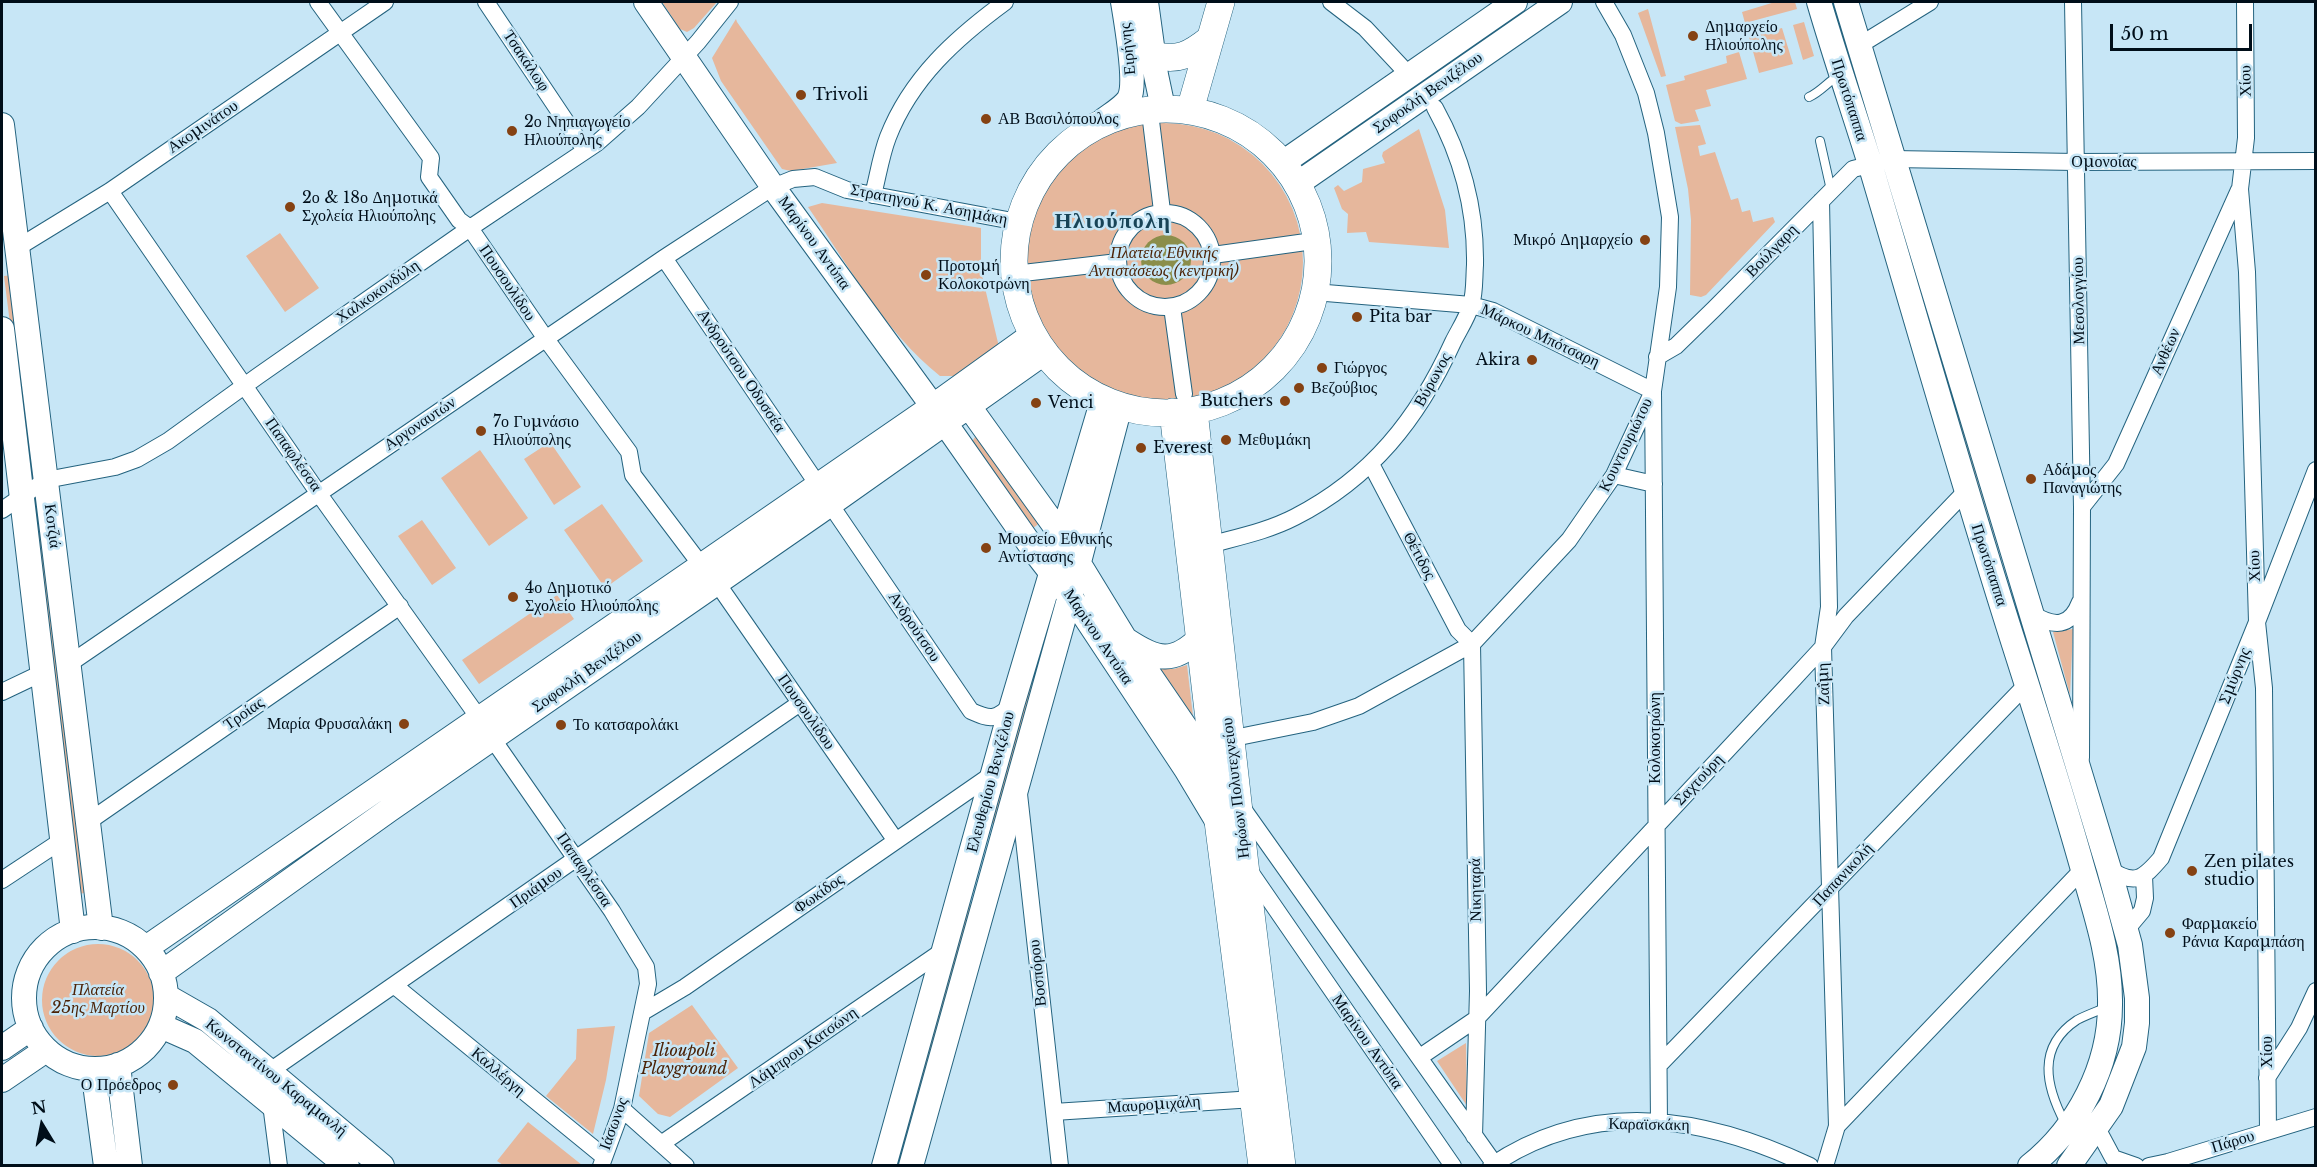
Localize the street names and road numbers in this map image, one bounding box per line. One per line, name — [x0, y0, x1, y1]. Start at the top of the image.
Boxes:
street label: Ειρήνης — [1116, 22, 1140, 76]
street label: Τσακάλωφ — [499, 27, 553, 95]
street label: Σοφοκλή Βενιζέλου — [1370, 48, 1486, 138]
street label: Πρωτόπαππα — [1827, 56, 1871, 144]
street label: Χίου — [2236, 65, 2256, 97]
street label: Ακομινάτου — [164, 96, 242, 158]
street label: Ομονοίας — [2071, 152, 2137, 172]
street label: Στρατηγού Κ. Ασημάκη — [849, 180, 1009, 230]
street label: Μαρίνου Αντύπα — [774, 192, 854, 294]
street label: Βούλγαρη — [1742, 221, 1802, 281]
street label: Πουσουλίδου — [475, 241, 539, 325]
street label: Χαλκοκονδύλη — [332, 256, 424, 328]
street label: Μεσολογγίου — [2069, 257, 2089, 345]
street label: Μάρκου Μπότσαρη — [1478, 300, 1602, 372]
street label: Ανδρούτσου Οδυσσέα — [693, 306, 789, 436]
street label: Ανθέων — [2147, 325, 2185, 379]
street label: Βύρωνος — [1410, 350, 1456, 410]
street label: Αργοναυτών — [380, 393, 460, 455]
street label: Κουντουριώτου — [1595, 395, 1657, 495]
street label: Παπαφλέσσα — [261, 414, 325, 496]
street label: Κοτζιά — [40, 503, 64, 549]
street label: Πρωτόπαππα — [1967, 521, 2011, 609]
street label: Θέτιδος — [1399, 529, 1439, 583]
street label: Χίου — [2245, 550, 2265, 582]
street label: Μαρίνου Αντύπα — [1059, 586, 1137, 688]
street label: Ανδρούτσου — [884, 588, 944, 666]
street label: Σοφοκλή Βενιζέλου — [529, 627, 645, 717]
street label: Σμύρνης — [2215, 645, 2255, 707]
street label: Ζαΐμη — [1814, 662, 1834, 706]
street label: Πουσουλίδου — [773, 671, 839, 753]
street label: Κολοκοτρώνη — [1645, 692, 1665, 784]
street label: Τροίας — [220, 693, 268, 735]
street label: Ελευθερίου Βενιζέλου — [963, 709, 1019, 855]
street label: Ηρώων Πολυτεχνείου — [1218, 716, 1254, 860]
street label: Σαχτούρη — [1670, 750, 1728, 810]
street label: Παπαφλέσσα — [552, 829, 616, 911]
street label: Παπανικολή — [1809, 839, 1877, 911]
street label: Νικηταρά — [1466, 858, 1486, 922]
street label: Πριάμου — [506, 863, 566, 913]
street label: Φωκίδος — [790, 870, 848, 918]
street label: Βοσπόρου — [1025, 939, 1051, 1007]
street label: Μαρίνου Αντύπα — [1327, 991, 1407, 1093]
street label: Λάμπρου Κατσώνη — [745, 1003, 861, 1093]
street label: Κωνσταντίνου Καραμανλή — [201, 1015, 351, 1141]
street label: Χίου — [2257, 1036, 2277, 1068]
street label: Καλλέργη — [467, 1044, 529, 1100]
street label: Μαυρομιχάλη — [1107, 1092, 1201, 1118]
street label: Ιάσωνος — [596, 1095, 632, 1153]
street label: Καραϊσκάκη — [1608, 1115, 1690, 1135]
street label: Πάρου — [2209, 1126, 2257, 1158]

